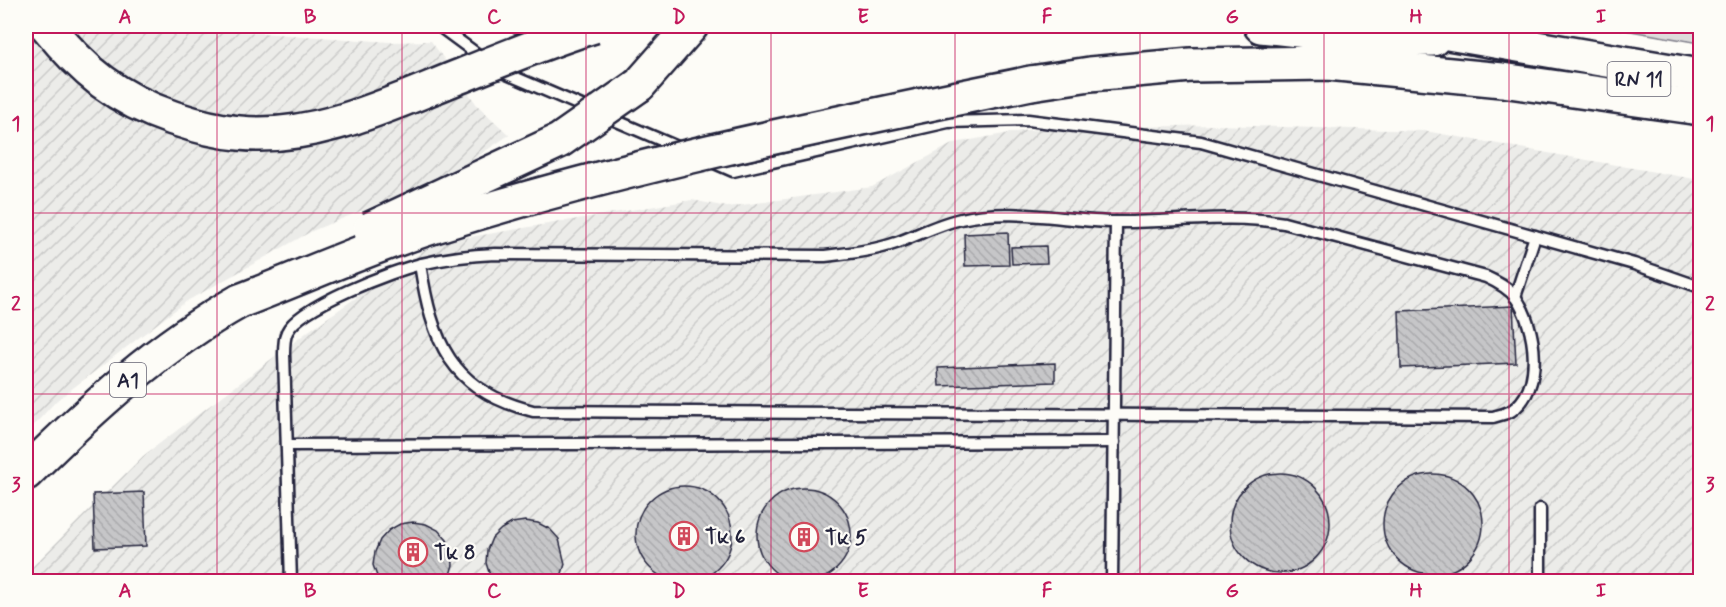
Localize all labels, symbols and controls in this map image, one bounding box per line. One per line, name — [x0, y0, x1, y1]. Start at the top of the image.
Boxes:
text: A — [118, 4, 132, 31]
text: B — [304, 4, 317, 31]
text: C — [487, 4, 502, 31]
text: D — [672, 4, 686, 31]
text: E — [857, 4, 869, 31]
text: F — [1042, 4, 1053, 31]
text: G — [1225, 4, 1239, 31]
text: H — [1409, 4, 1423, 31]
text: I — [1596, 4, 1606, 31]
road number: RN 11 — [1608, 62, 1670, 96]
text: 1 — [12, 111, 20, 138]
text: 1 — [1706, 111, 1714, 138]
text: 2 — [11, 291, 21, 318]
text: 2 — [1705, 291, 1715, 318]
road number: A1 — [110, 363, 146, 397]
text: 3 — [11, 472, 21, 499]
text: 3 — [1705, 472, 1715, 499]
building icon: Tk 6 — [668, 520, 700, 552]
building icon: Tk 5 — [788, 521, 820, 553]
place label: Tk 6 — [705, 523, 746, 551]
place label: Tk 5 — [825, 524, 868, 552]
building icon: Tk 8 — [397, 536, 429, 568]
place label: Tk 8 — [434, 539, 476, 567]
text: A — [118, 578, 132, 605]
text: B — [304, 578, 317, 605]
text: C — [487, 578, 502, 605]
text: D — [672, 578, 686, 605]
text: E — [857, 578, 869, 605]
text: F — [1042, 578, 1053, 605]
text: G — [1225, 578, 1239, 605]
text: H — [1409, 578, 1423, 605]
text: I — [1596, 578, 1606, 605]

